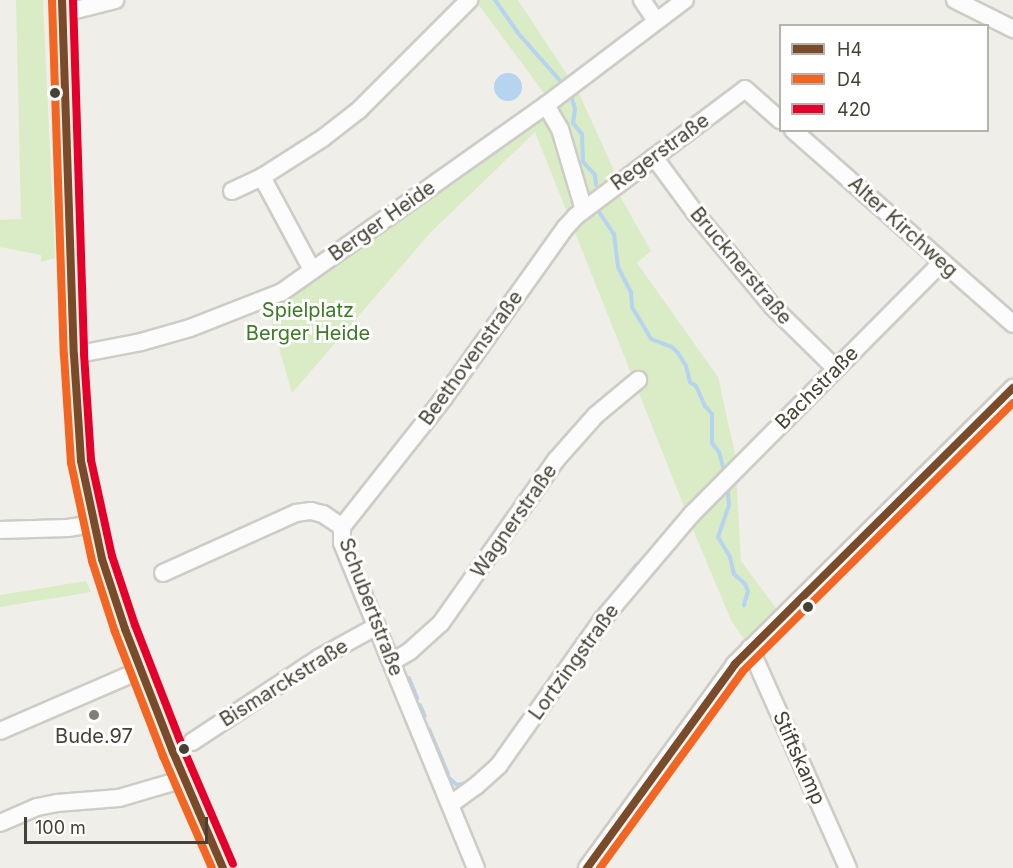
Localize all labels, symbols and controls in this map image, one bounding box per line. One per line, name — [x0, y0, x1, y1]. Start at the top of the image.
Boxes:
legend — [779, 24, 989, 132]
text: H4 — [837, 39, 862, 60]
text: D4 — [837, 69, 862, 90]
unlabelled marker — [49, 87, 61, 99]
text: 420 — [837, 99, 871, 120]
street label: Regerstraße — [606, 108, 714, 196]
street label: Alter Kirchweg — [843, 172, 963, 282]
street label: Berger Heide — [324, 176, 440, 266]
street label: Brucknerstraße — [685, 202, 797, 330]
street label: Beethovenstraße — [414, 286, 528, 430]
park label: Spielplatz Berger Heide — [246, 298, 370, 345]
street label: Bachstraße — [771, 342, 863, 434]
street label: Wagnerstraße — [466, 460, 562, 582]
street label: Schubertstraße — [334, 535, 408, 679]
street label: Lortzingstraße — [524, 599, 624, 725]
unlabelled marker — [802, 601, 814, 613]
street label: Bismarckstraße — [215, 634, 353, 732]
marker: Bude.97 — [87, 708, 101, 722]
street label: Stiftskamp — [768, 708, 830, 808]
place label: Bude.97 — [55, 724, 133, 748]
unlabelled marker — [178, 743, 190, 755]
scale bar — [27, 805, 212, 843]
text: 100 m — [35, 817, 86, 838]

